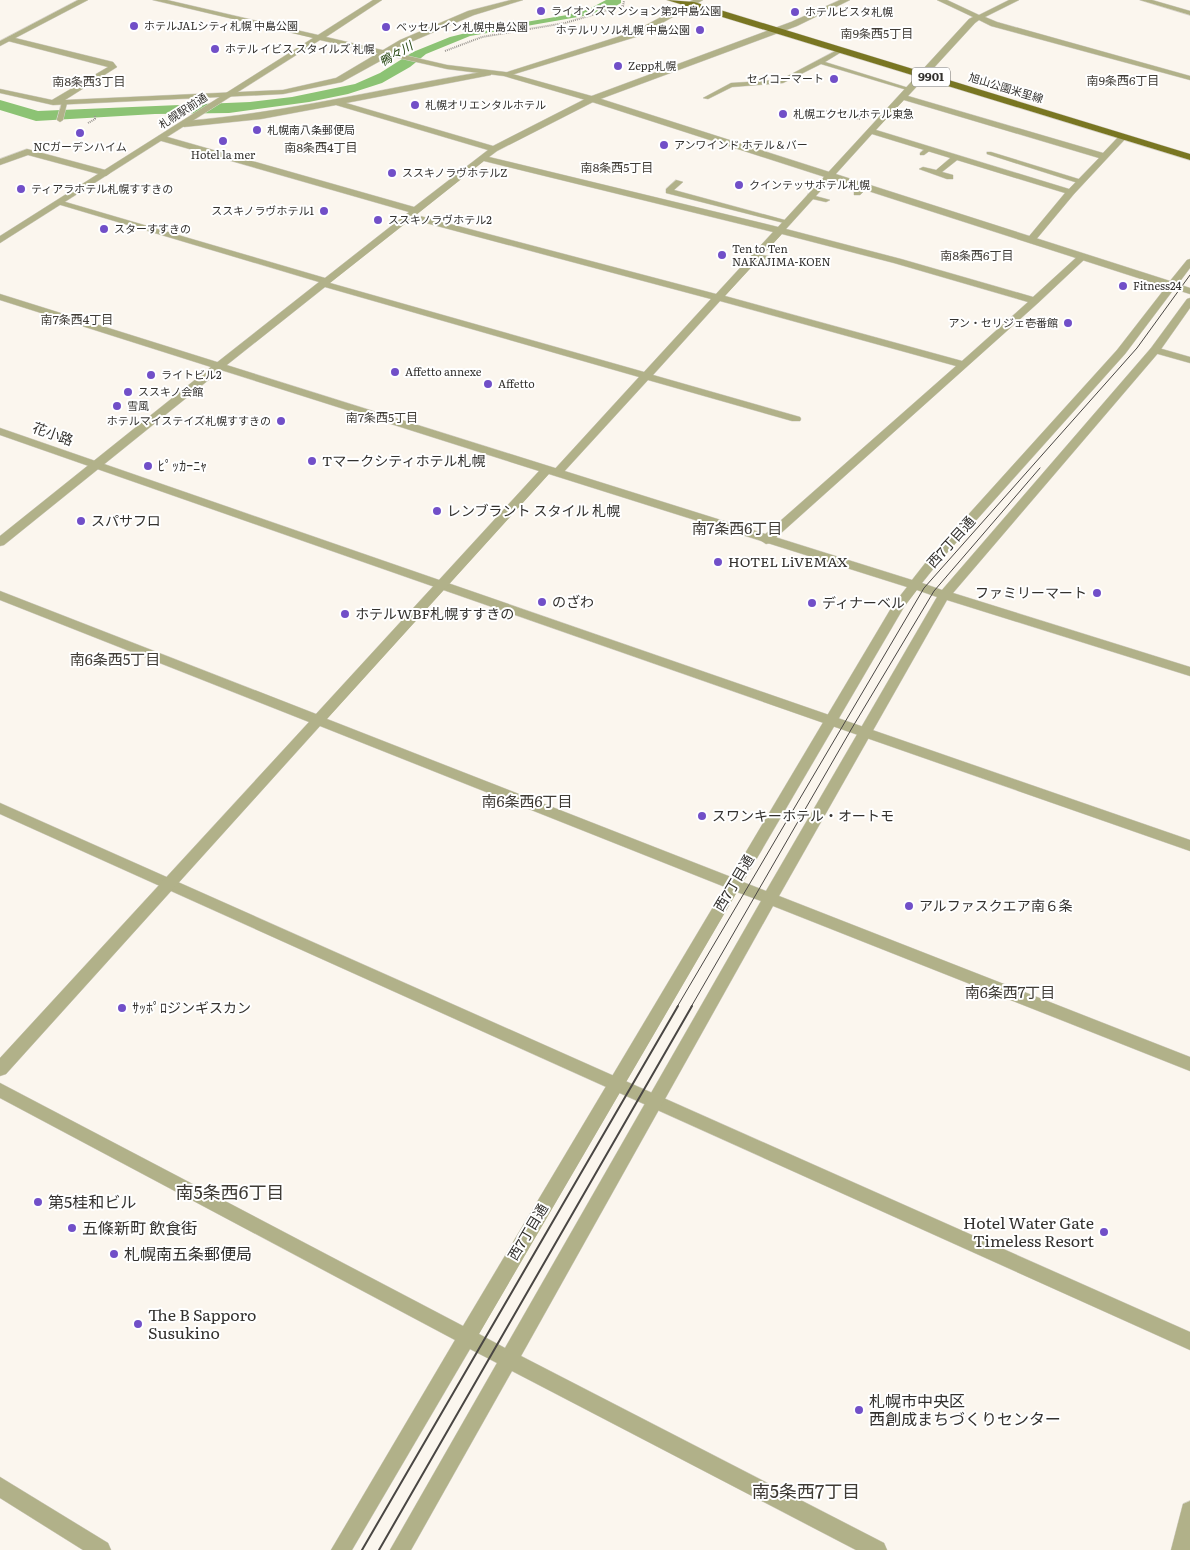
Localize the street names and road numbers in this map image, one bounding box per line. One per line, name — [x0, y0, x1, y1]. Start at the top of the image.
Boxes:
road number: 9901 — [912, 68, 950, 86]
street label: 旭山公園米里線 — [967, 68, 1045, 106]
street label: 札幌駅前通 — [155, 88, 210, 132]
street label: 花小路 — [30, 416, 76, 450]
street label: 西7丁目通 — [922, 511, 979, 571]
street label: 西7丁目通 — [708, 850, 758, 915]
street label: 西7丁目通 — [502, 1199, 552, 1264]

